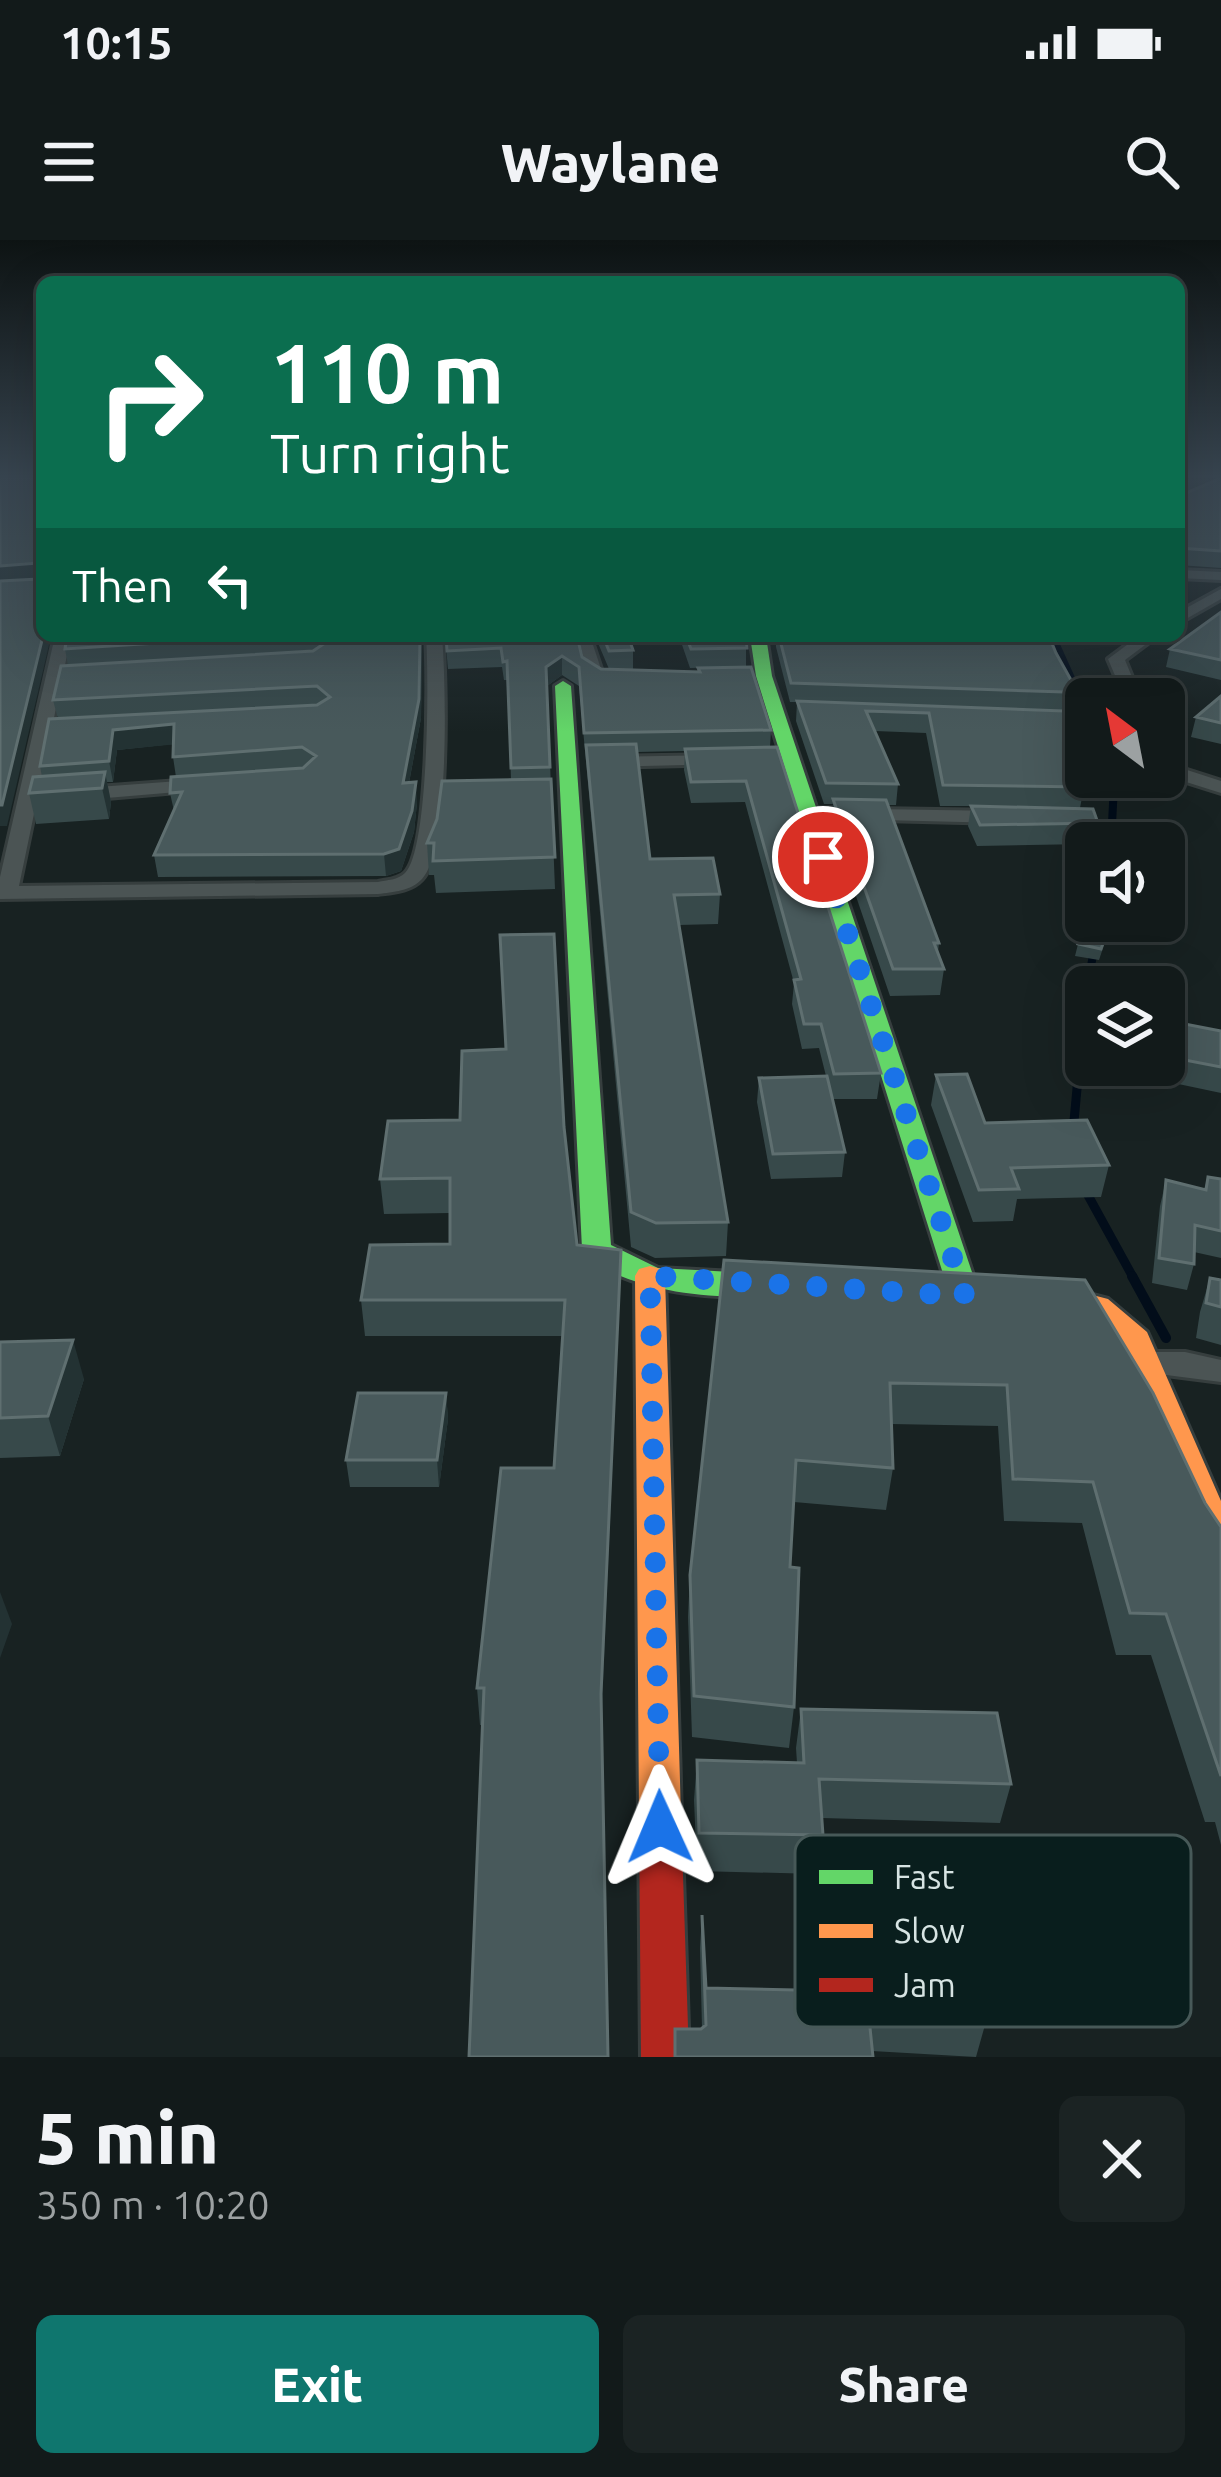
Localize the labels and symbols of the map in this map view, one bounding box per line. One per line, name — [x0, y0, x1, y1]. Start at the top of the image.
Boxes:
north arrow — [1065, 678, 1185, 798]
pin — [772, 806, 874, 908]
position arrow — [597, 1764, 723, 1890]
legend — [795, 1835, 1191, 2027]
text: Fast — [894, 1858, 954, 1895]
text: Slow — [894, 1912, 965, 1949]
text: Jam — [894, 1966, 956, 2003]

